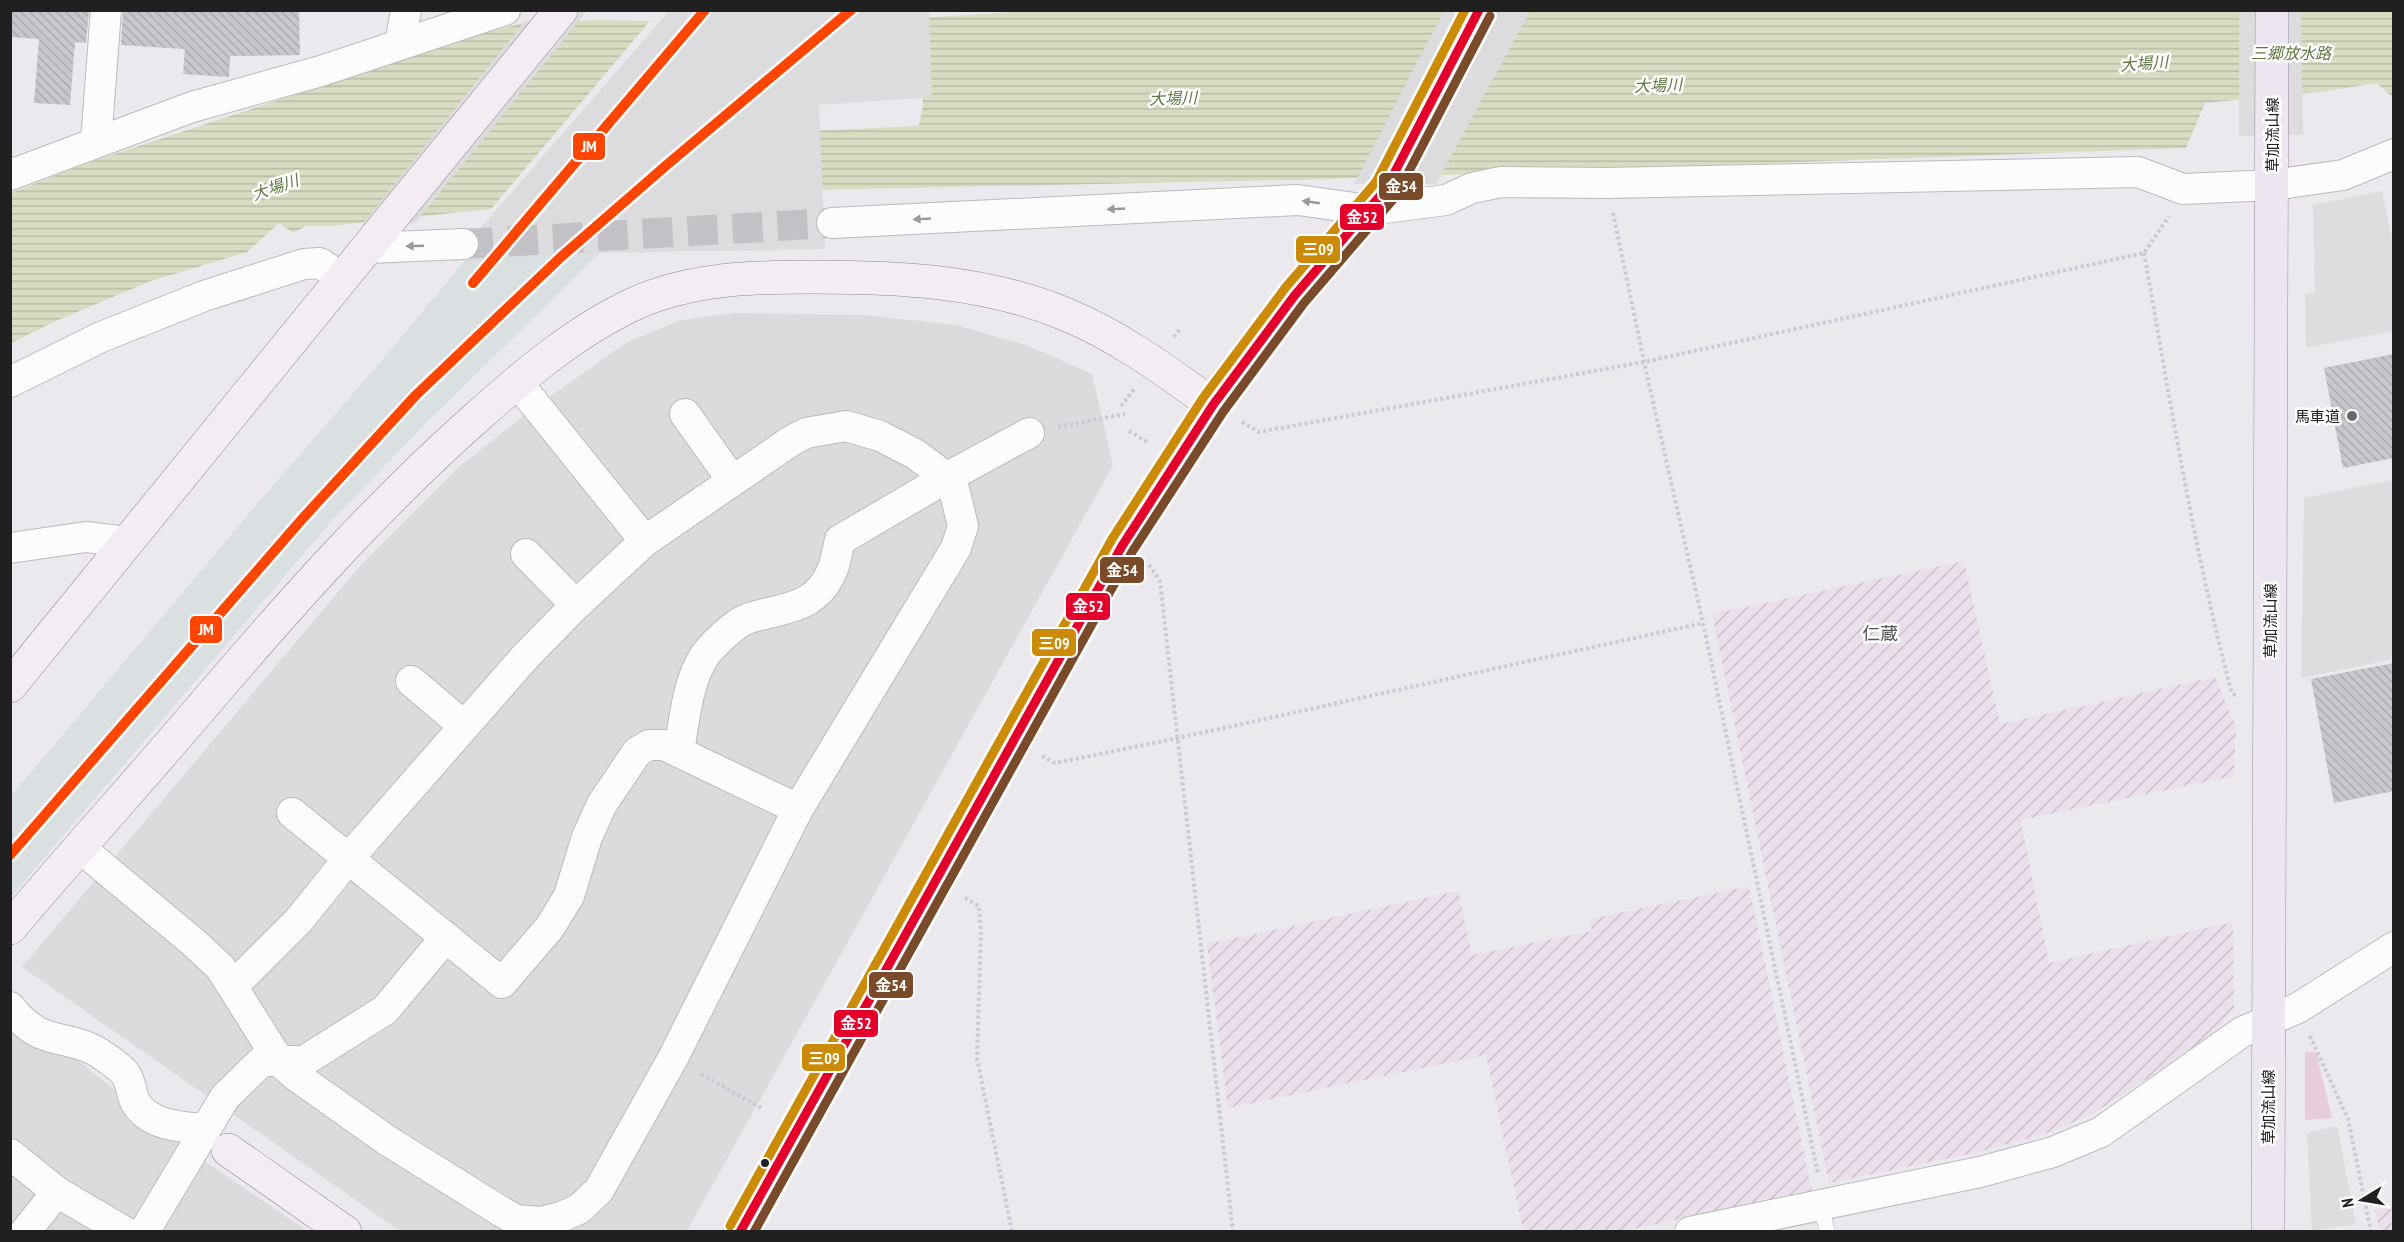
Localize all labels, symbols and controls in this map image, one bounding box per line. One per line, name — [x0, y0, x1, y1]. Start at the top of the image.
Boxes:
water label: 三郷放水路 — [2251, 43, 2333, 63]
water label: 大場川 — [2119, 51, 2171, 75]
water label: 大場川 — [1634, 74, 1684, 96]
water label: 大場川 — [1149, 87, 1199, 109]
street label: 草加流山線 — [2263, 97, 2282, 173]
line badge: JM — [572, 132, 606, 161]
text: JM — [580, 136, 597, 156]
water label: 大場川 — [249, 169, 303, 204]
line badge: 金54 — [1378, 172, 1424, 201]
text: 金54 — [1385, 176, 1417, 196]
one-way arrow — [1301, 197, 1320, 206]
line badge: 金52 — [1339, 203, 1385, 231]
one-way arrow — [1107, 204, 1126, 213]
text: 金52 — [1346, 207, 1378, 227]
one-way arrow — [912, 214, 931, 223]
line badge: 三09 — [1295, 235, 1341, 264]
text: 三09 — [1302, 239, 1334, 259]
one-way arrow — [406, 241, 425, 250]
place label: 馬車道 — [2295, 407, 2340, 426]
marker: 馬車道 — [2345, 409, 2359, 423]
line badge: 金54 — [1099, 556, 1145, 584]
text: 金54 — [1106, 560, 1138, 580]
street label: 草加流山線 — [2261, 583, 2280, 659]
line badge: 金52 — [1065, 592, 1111, 621]
text: 金52 — [1072, 596, 1104, 616]
line badge: JM — [189, 615, 223, 644]
text: JM — [197, 619, 214, 639]
district label: 仁蔵 — [1862, 622, 1898, 645]
line badge: 三09 — [1031, 628, 1077, 657]
text: 三09 — [1038, 633, 1070, 653]
line badge: 金54 — [868, 971, 914, 999]
text: 金54 — [875, 975, 907, 995]
line badge: 金52 — [833, 1009, 879, 1038]
text: 金52 — [840, 1013, 872, 1033]
line badge: 三09 — [801, 1043, 846, 1072]
text: 三09 — [808, 1048, 840, 1068]
street label: 草加流山線 — [2259, 1069, 2278, 1145]
unlabelled marker — [759, 1157, 771, 1169]
north arrow — [2332, 1170, 2392, 1230]
text: N — [2337, 1197, 2358, 1209]

